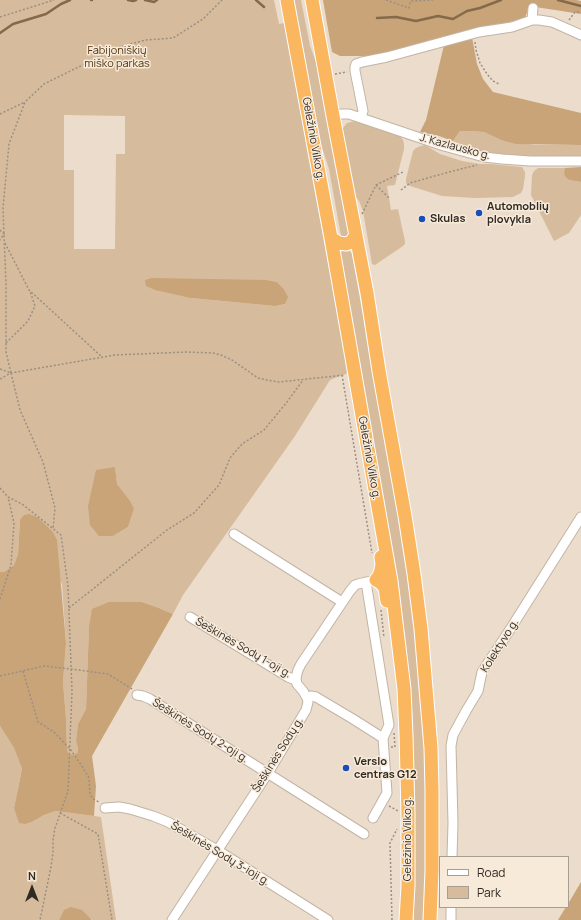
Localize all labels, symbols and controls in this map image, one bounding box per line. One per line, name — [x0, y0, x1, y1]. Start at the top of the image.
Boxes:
park label: Fabijoniškių miško parkas — [84, 44, 150, 70]
street label: Geležinio Vilko g. — [299, 96, 327, 182]
street label: J. Kazlausko g. — [418, 131, 492, 163]
place label: Automoblių plovykla — [487, 200, 549, 226]
marker: Automoblių plovykla — [474, 208, 484, 218]
place label: Skulas — [430, 212, 465, 226]
marker: Skulas — [417, 214, 427, 224]
street label: Geležinio Vilko g. — [355, 415, 383, 501]
street label: Šeškinės Sodų 1-oji g. — [193, 615, 293, 681]
street label: Kolektyvo g. — [478, 617, 522, 675]
street label: Šeškinės Sodų 2-oji g. — [150, 696, 250, 766]
street label: Šeškinės Sodų g. — [250, 715, 306, 795]
place label: Verslo centras G12 — [354, 755, 416, 781]
marker: Verslo centras G12 — [341, 763, 351, 773]
street label: Geležinio Vilko g. — [401, 797, 415, 881]
street label: Šeškinės Sodų 3-ioji g. — [168, 819, 272, 889]
legend — [439, 856, 569, 908]
text: Road — [477, 864, 505, 881]
north arrow — [12, 868, 52, 908]
text: N — [28, 868, 36, 883]
text: Park — [477, 884, 501, 901]

